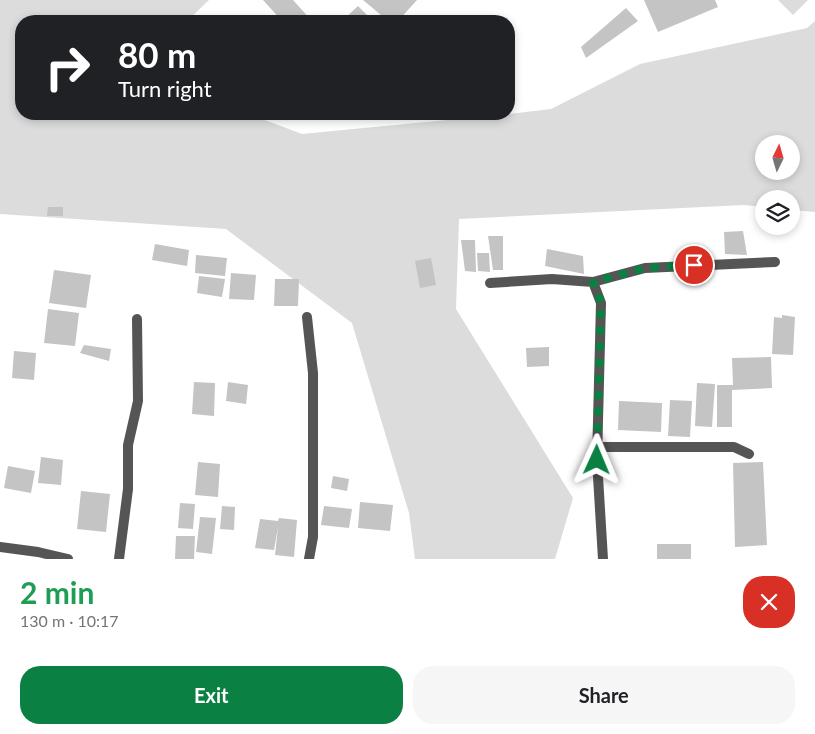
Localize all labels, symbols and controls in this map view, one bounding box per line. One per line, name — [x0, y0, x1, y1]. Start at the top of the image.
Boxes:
text: 80 m — [118, 33, 196, 75]
icon: right — [35, 35, 100, 100]
text: Turn right — [118, 75, 212, 102]
north arrow — [755, 135, 800, 180]
map controls — [755, 135, 800, 235]
button: layers — [755, 190, 800, 235]
pin — [673, 244, 715, 286]
icon: arrive — [680, 251, 708, 279]
position arrow — [570, 433, 622, 485]
text: 2 min — [20, 574, 94, 610]
button: close — [743, 576, 795, 628]
text: 130 m · 10:17 — [20, 611, 119, 630]
button: Exit — [20, 666, 403, 724]
button: Share — [413, 666, 795, 724]

